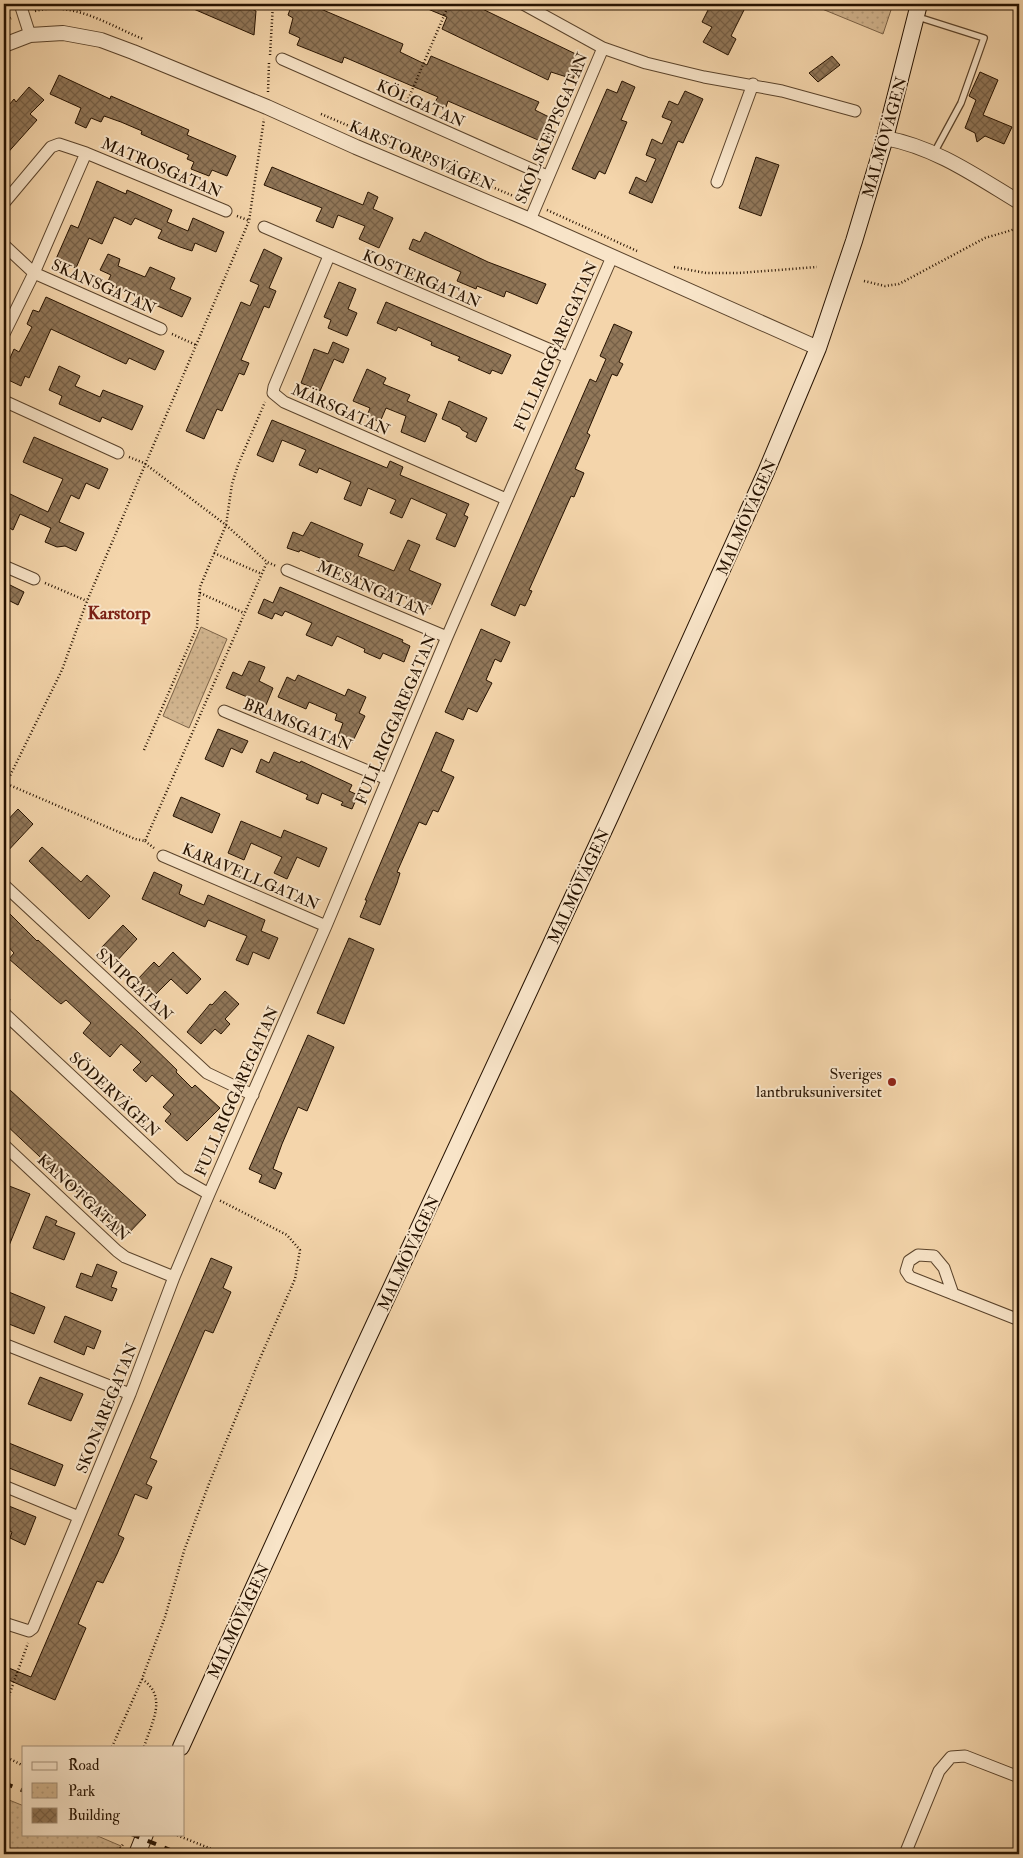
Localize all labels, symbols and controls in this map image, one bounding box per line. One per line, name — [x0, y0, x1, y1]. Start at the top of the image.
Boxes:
street label: SKOLSKEPPSGATAN — [511, 49, 593, 207]
street label: MALMÖVÄGEN — [858, 74, 912, 200]
street label: KÖLGATAN — [374, 76, 468, 132]
street label: KARSTORPSVÄGEN — [346, 116, 498, 196]
street label: MATROSGATAN — [98, 134, 226, 203]
street label: KOSTERGATAN — [360, 245, 484, 313]
street label: SKANSGATAN — [48, 255, 160, 319]
street label: FULLRIGGAREGATAN — [509, 258, 603, 434]
street label: MÄRSGATAN — [289, 379, 393, 441]
street label: MALMÖVÄGEN — [712, 456, 782, 578]
street label: MESANGATAN — [314, 556, 432, 622]
district label: Karstorp — [87, 602, 151, 625]
street label: FULLRIGGAREGATAN — [351, 630, 441, 808]
street label: BRAMSGATAN — [240, 694, 355, 756]
street label: MALMÖVÄGEN — [543, 825, 615, 947]
street label: KARAVELLGATAN — [179, 839, 323, 915]
street label: SNIPGATAN — [92, 944, 177, 1026]
street label: FULLRIGGAREGATAN — [190, 1003, 284, 1179]
street label: SÖDERVÄGEN — [65, 1048, 164, 1142]
place label: Sveriges lantbruksuniversitet — [756, 1064, 882, 1102]
marker: Sveriges lantbruksuniversitet — [886, 1076, 898, 1088]
street label: KANOTGATAN — [33, 1150, 134, 1246]
street label: MALMÖVÄGEN — [373, 1192, 445, 1314]
street label: SKONAREGATAN — [72, 1340, 142, 1476]
street label: MALMÖVÄGEN — [203, 1560, 275, 1682]
legend — [22, 1746, 185, 1836]
text: Road — [68, 1756, 100, 1775]
text: Park — [68, 1782, 95, 1801]
text: Building — [68, 1806, 120, 1825]

